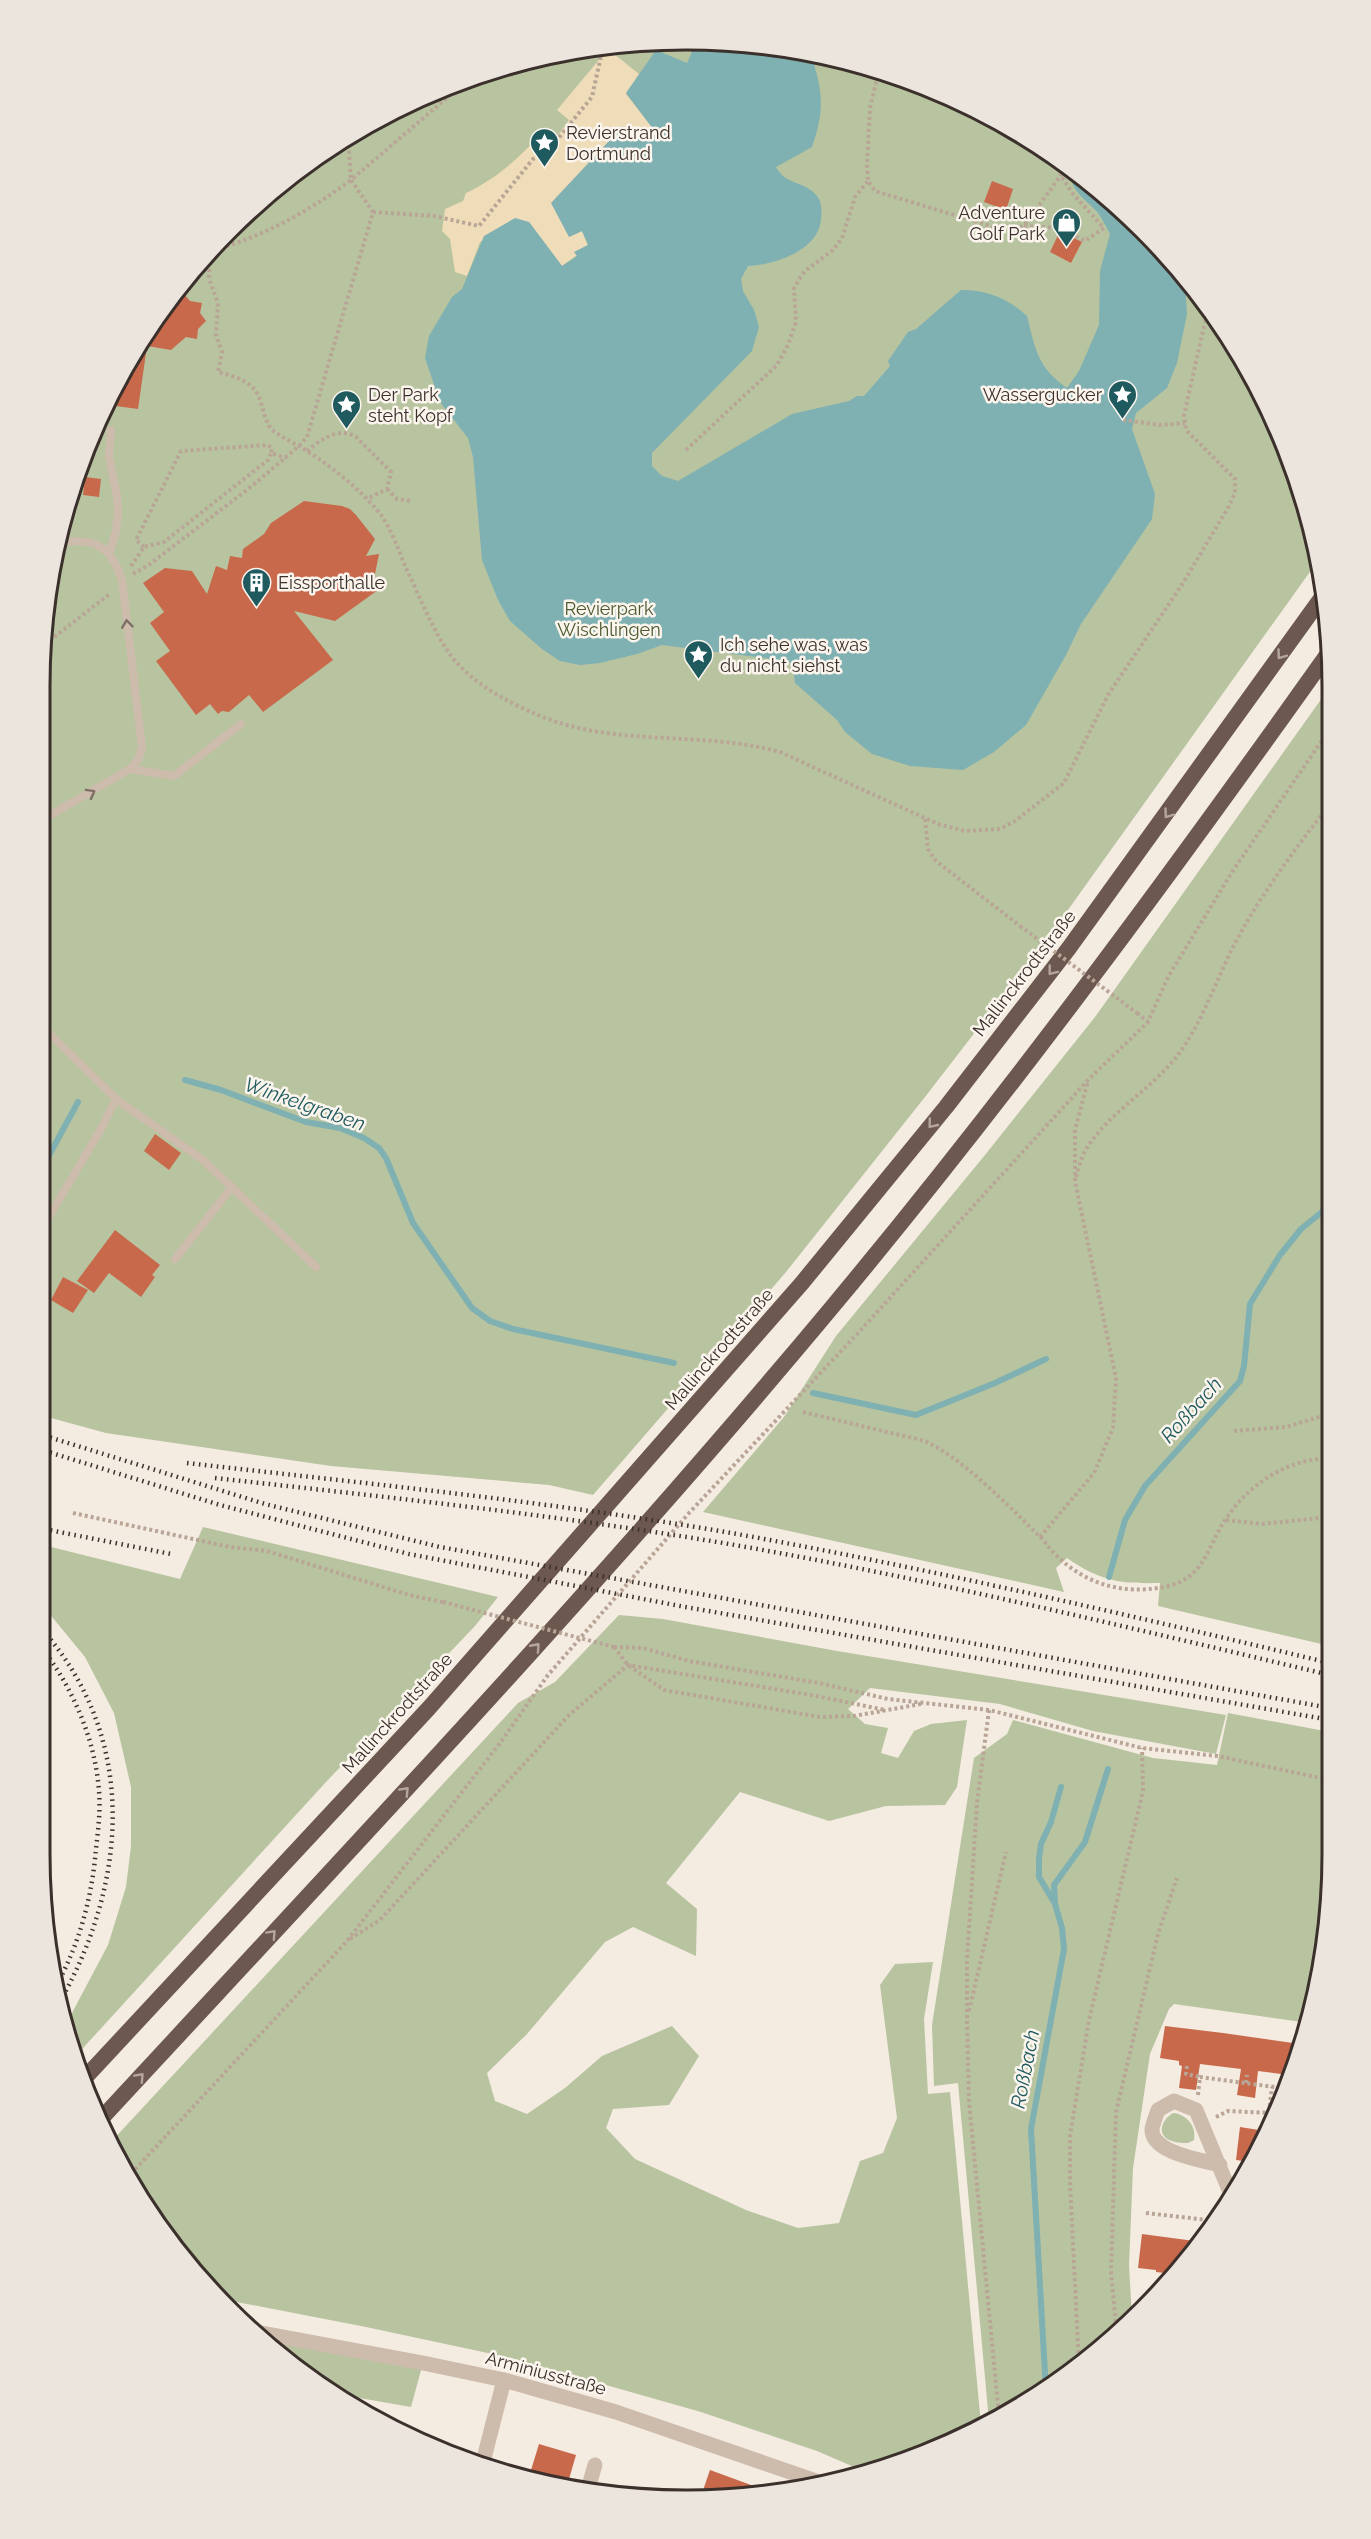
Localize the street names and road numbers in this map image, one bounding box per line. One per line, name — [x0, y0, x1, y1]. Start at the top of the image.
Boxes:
street label: Mallinckrodtstraße — [968, 905, 1080, 1040]
street label: Mallinckrodtstraße — [660, 1284, 778, 1414]
street label: Mallinckrodtstraße — [338, 1648, 457, 1777]
street label: Arminiusstraße — [483, 2347, 609, 2399]

